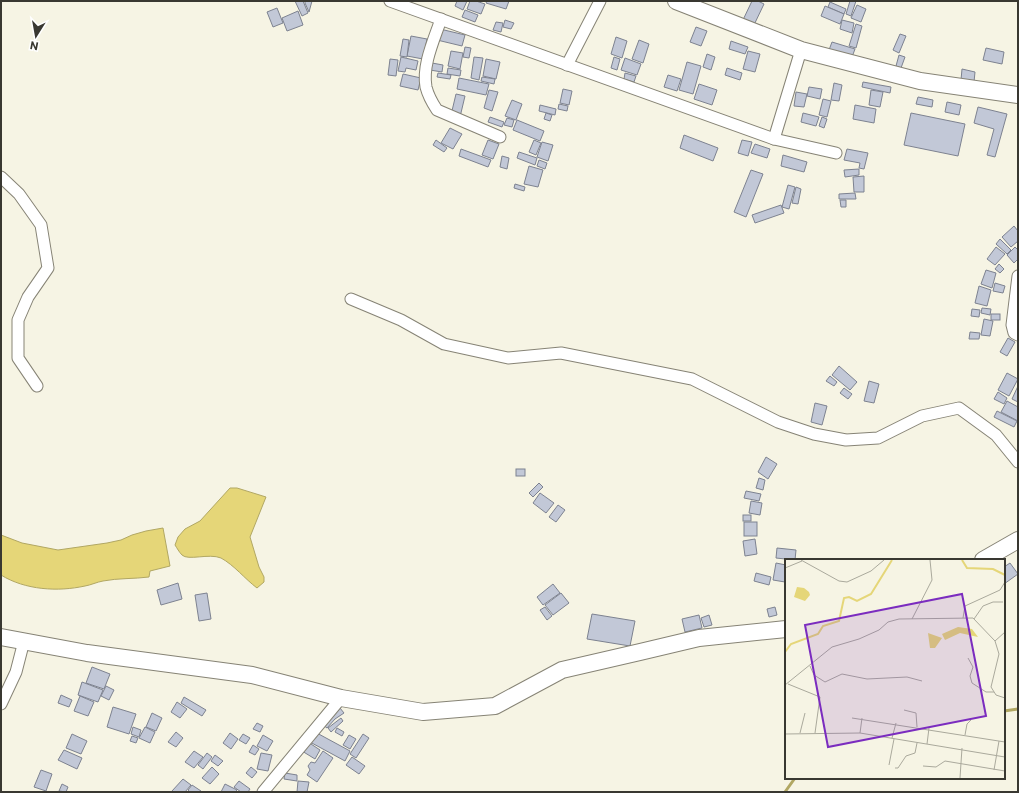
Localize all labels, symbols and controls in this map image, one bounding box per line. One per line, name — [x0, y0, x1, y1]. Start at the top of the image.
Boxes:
north arrow — [16, 16, 56, 56]
text: N — [29, 39, 39, 53]
inset map — [785, 559, 1005, 779]

